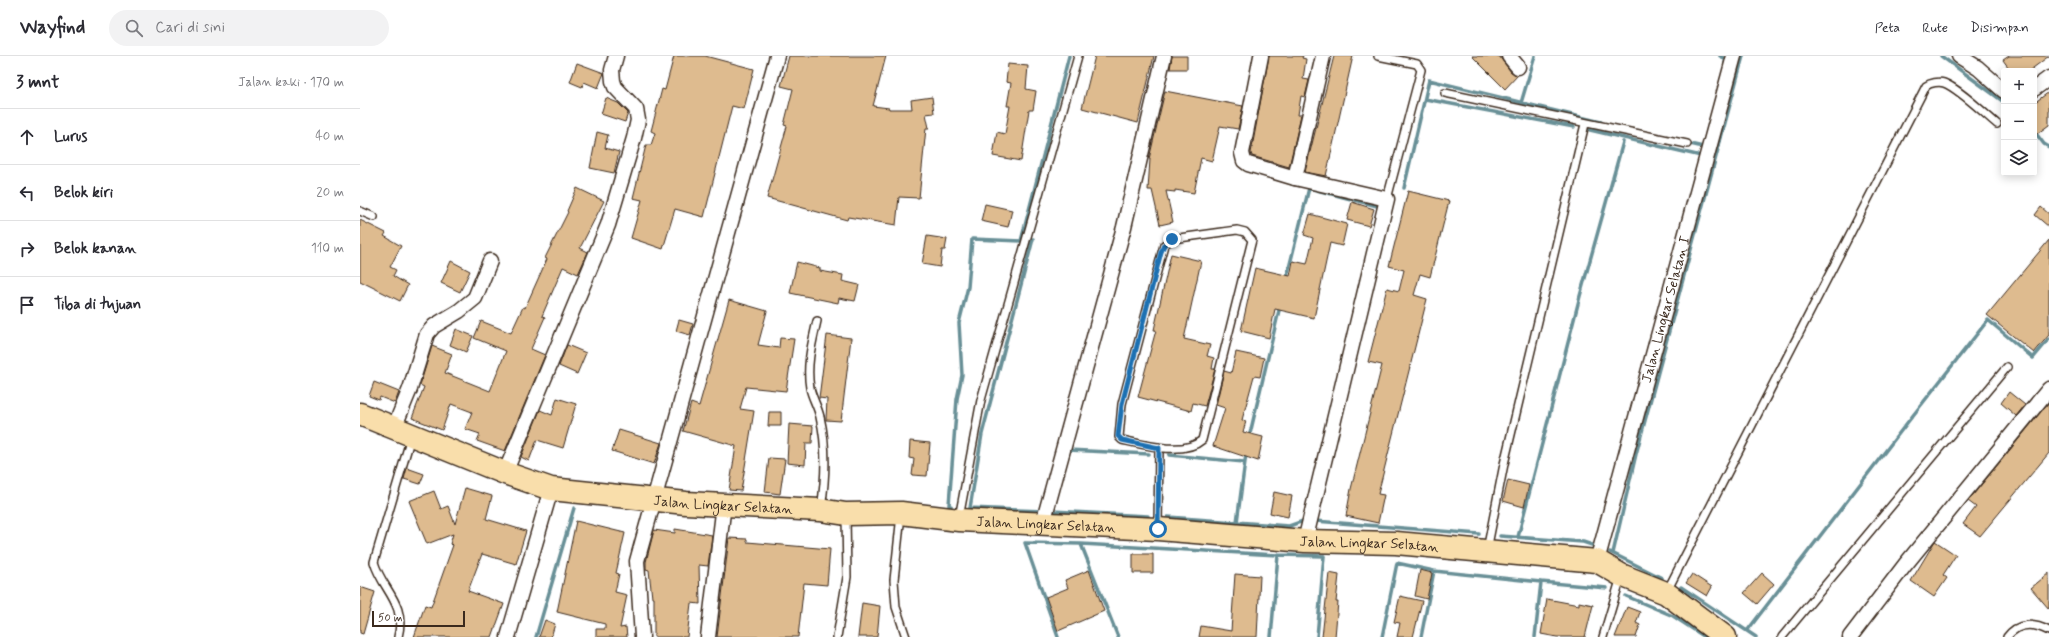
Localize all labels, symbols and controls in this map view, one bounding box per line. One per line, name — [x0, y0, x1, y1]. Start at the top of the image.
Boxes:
search box — [109, 10, 389, 46]
text: Wayfind — [20, 15, 85, 40]
icon: search — [123, 17, 145, 39]
text: Cari di sini — [155, 18, 225, 38]
text: Peta — [1875, 19, 1900, 37]
text: Rute — [1922, 19, 1948, 37]
text: Disimpan — [1970, 19, 2029, 37]
map controls — [2001, 68, 2037, 176]
button: + — [2001, 68, 2037, 104]
text: 3 mnt — [16, 71, 59, 93]
text: Jalan kaki · 170 m — [238, 74, 344, 91]
button: − — [2001, 104, 2037, 140]
icon: ahead — [16, 126, 38, 148]
text: Lurus — [54, 127, 87, 147]
text: 40 m — [315, 128, 344, 145]
button: layers — [2001, 140, 2037, 176]
icon: left — [16, 182, 38, 204]
text: Belok kiri — [54, 183, 113, 203]
text: 20 m — [316, 184, 344, 201]
route end — [1163, 230, 1181, 248]
street label: Jalan Lingkar Selatan I — [1638, 234, 1695, 385]
icon: right — [16, 238, 38, 260]
text: Belok kanan — [54, 239, 137, 259]
text: 110 m — [311, 240, 344, 257]
icon: arrive — [16, 294, 38, 316]
text: Tiba di tujuan — [54, 295, 141, 315]
street label: Jalan Lingkar Selatan — [652, 492, 793, 519]
street label: Jalan Lingkar Selatan — [976, 513, 1116, 537]
route start — [1149, 520, 1167, 538]
street label: Jalan Lingkar Selatan — [1299, 533, 1440, 557]
scale bar — [372, 609, 465, 628]
text: 50 m — [378, 611, 403, 625]

